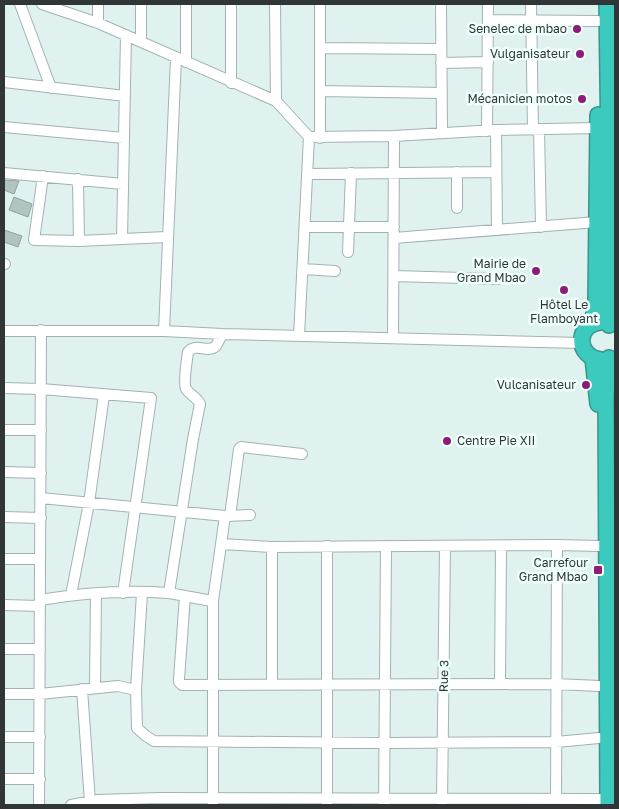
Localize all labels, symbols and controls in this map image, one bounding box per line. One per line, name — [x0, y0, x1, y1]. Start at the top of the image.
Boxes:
place label: Senelec de mbao — [468, 21, 567, 36]
marker: Senelec de mbao — [571, 23, 583, 35]
place label: Vulganisateur — [490, 46, 570, 61]
marker: Vulganisateur — [574, 48, 586, 60]
place label: Mécanicien motos — [468, 91, 572, 106]
marker: Mécanicien motos — [576, 93, 588, 105]
place label: Mairie de Grand Mbao — [457, 256, 526, 285]
marker: Mairie de Grand Mbao — [530, 265, 542, 277]
marker: Hôtel Le Flamboyant — [558, 284, 570, 296]
place label: Hôtel Le Flamboyant — [530, 297, 598, 326]
place label: Vulcanisateur — [497, 377, 576, 392]
marker: Vulcanisateur — [580, 379, 592, 391]
place label: Centre Pie XII — [457, 433, 535, 448]
marker: Centre Pie XII — [441, 435, 453, 447]
place label: Carrefour Grand Mbao — [519, 555, 588, 584]
marker: Carrefour Grand Mbao — [592, 564, 604, 576]
street label: Rue 3 — [436, 660, 451, 692]

